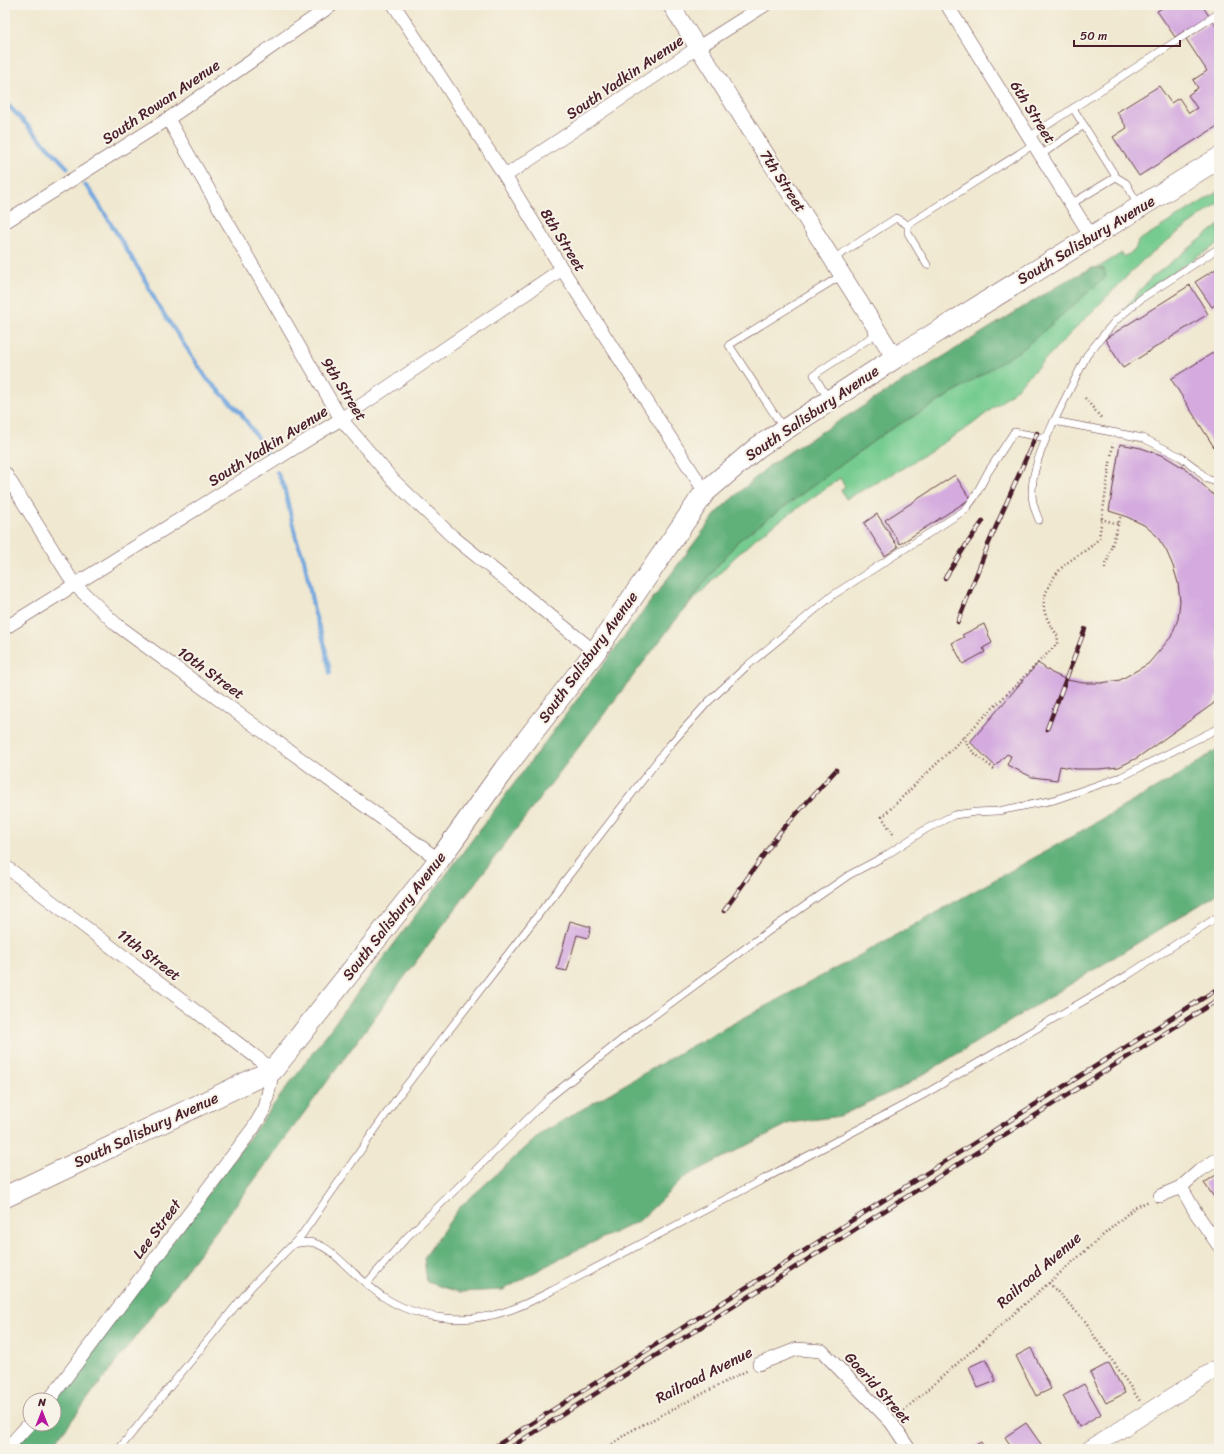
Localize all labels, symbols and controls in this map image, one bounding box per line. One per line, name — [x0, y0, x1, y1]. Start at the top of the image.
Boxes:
scale bar — [1074, 22, 1180, 48]
text: 50 m — [1080, 25, 1107, 47]
street label: South Yadkin Avenue — [561, 27, 690, 126]
street label: South Rowan Avenue — [96, 52, 226, 151]
street label: 6th Street — [1003, 75, 1063, 149]
street label: 7th Street — [753, 144, 813, 218]
street label: South Salisbury Avenue — [1012, 188, 1160, 292]
street label: 8th Street — [533, 203, 593, 277]
street label: 9th Street — [314, 352, 374, 426]
street label: South Salisbury Avenue — [739, 358, 885, 468]
street label: South Yadkin Avenue — [203, 398, 334, 494]
street label: South Salisbury Avenue — [531, 585, 645, 728]
street label: 10th Street — [172, 640, 250, 707]
street label: South Salisbury Avenue — [335, 846, 453, 986]
street label: 11th Street — [111, 922, 187, 988]
street label: South Salisbury Avenue — [69, 1085, 223, 1175]
street label: Lee Street — [126, 1193, 189, 1265]
street label: Railroad Avenue — [990, 1225, 1088, 1315]
street label: Railroad Avenue — [651, 1339, 758, 1411]
street label: Goerid Street — [838, 1346, 918, 1431]
north arrow — [22, 1392, 62, 1432]
text: N — [37, 1393, 46, 1412]

